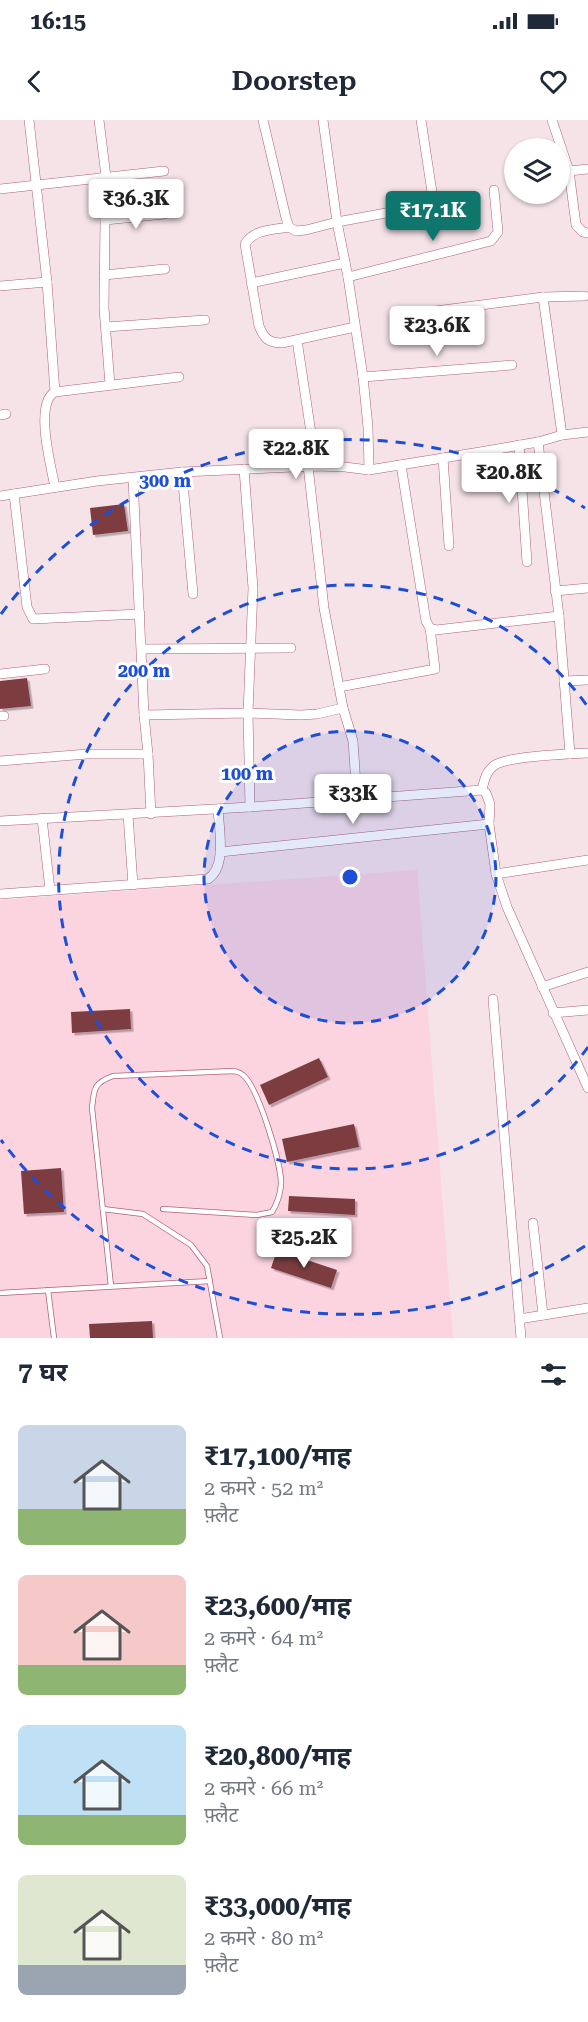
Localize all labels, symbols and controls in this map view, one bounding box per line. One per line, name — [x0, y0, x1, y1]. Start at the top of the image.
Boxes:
text: 16:15 — [30, 9, 86, 34]
icon: back — [18, 65, 51, 98]
text: Doorstep — [231, 65, 357, 97]
icon: heart — [537, 65, 570, 98]
map controls — [504, 138, 570, 204]
button: layers — [504, 138, 570, 204]
pin: ₹36.3K — [87, 179, 185, 230]
text: ₹36.3K — [103, 186, 169, 210]
pin: ₹17.1K — [384, 191, 482, 242]
text: ₹17.1K — [400, 198, 466, 222]
pin: ₹23.6K — [388, 306, 486, 357]
text: ₹23.6K — [404, 313, 470, 337]
pin: ₹22.8K — [247, 429, 345, 480]
text: ₹22.8K — [263, 436, 329, 460]
pin: ₹20.8K — [460, 453, 558, 504]
text: ₹20.8K — [476, 460, 542, 484]
text: 300 m — [139, 470, 192, 491]
text: 200 m — [118, 660, 171, 681]
text: 100 m — [221, 763, 274, 784]
pin: ₹33K — [317, 774, 389, 825]
text: ₹33K — [328, 781, 378, 805]
centre of rings — [340, 867, 360, 887]
pin: ₹25.2K — [255, 1218, 353, 1269]
text: ₹25.2K — [271, 1225, 337, 1249]
text: 7 घर — [18, 1357, 67, 1387]
icon: filters — [537, 1358, 570, 1391]
text: ₹17,100/माह — [204, 1441, 351, 1471]
icon: home — [66, 1449, 138, 1521]
text: 2 कमरे · 52 m² — [204, 1476, 323, 1500]
text: फ़्लैट — [204, 1503, 239, 1527]
text: ₹23,600/माह — [204, 1591, 351, 1621]
icon: home — [66, 1599, 138, 1671]
text: 2 कमरे · 64 m² — [204, 1626, 323, 1650]
text: फ़्लैट — [204, 1653, 239, 1677]
text: ₹20,800/माह — [204, 1741, 351, 1771]
icon: home — [66, 1749, 138, 1821]
text: 2 कमरे · 66 m² — [204, 1776, 323, 1800]
text: फ़्लैट — [204, 1803, 239, 1827]
text: ₹33,000/माह — [204, 1891, 351, 1921]
icon: home — [66, 1899, 138, 1971]
text: 2 कमरे · 80 m² — [204, 1926, 323, 1950]
text: फ़्लैट — [204, 1953, 239, 1977]

